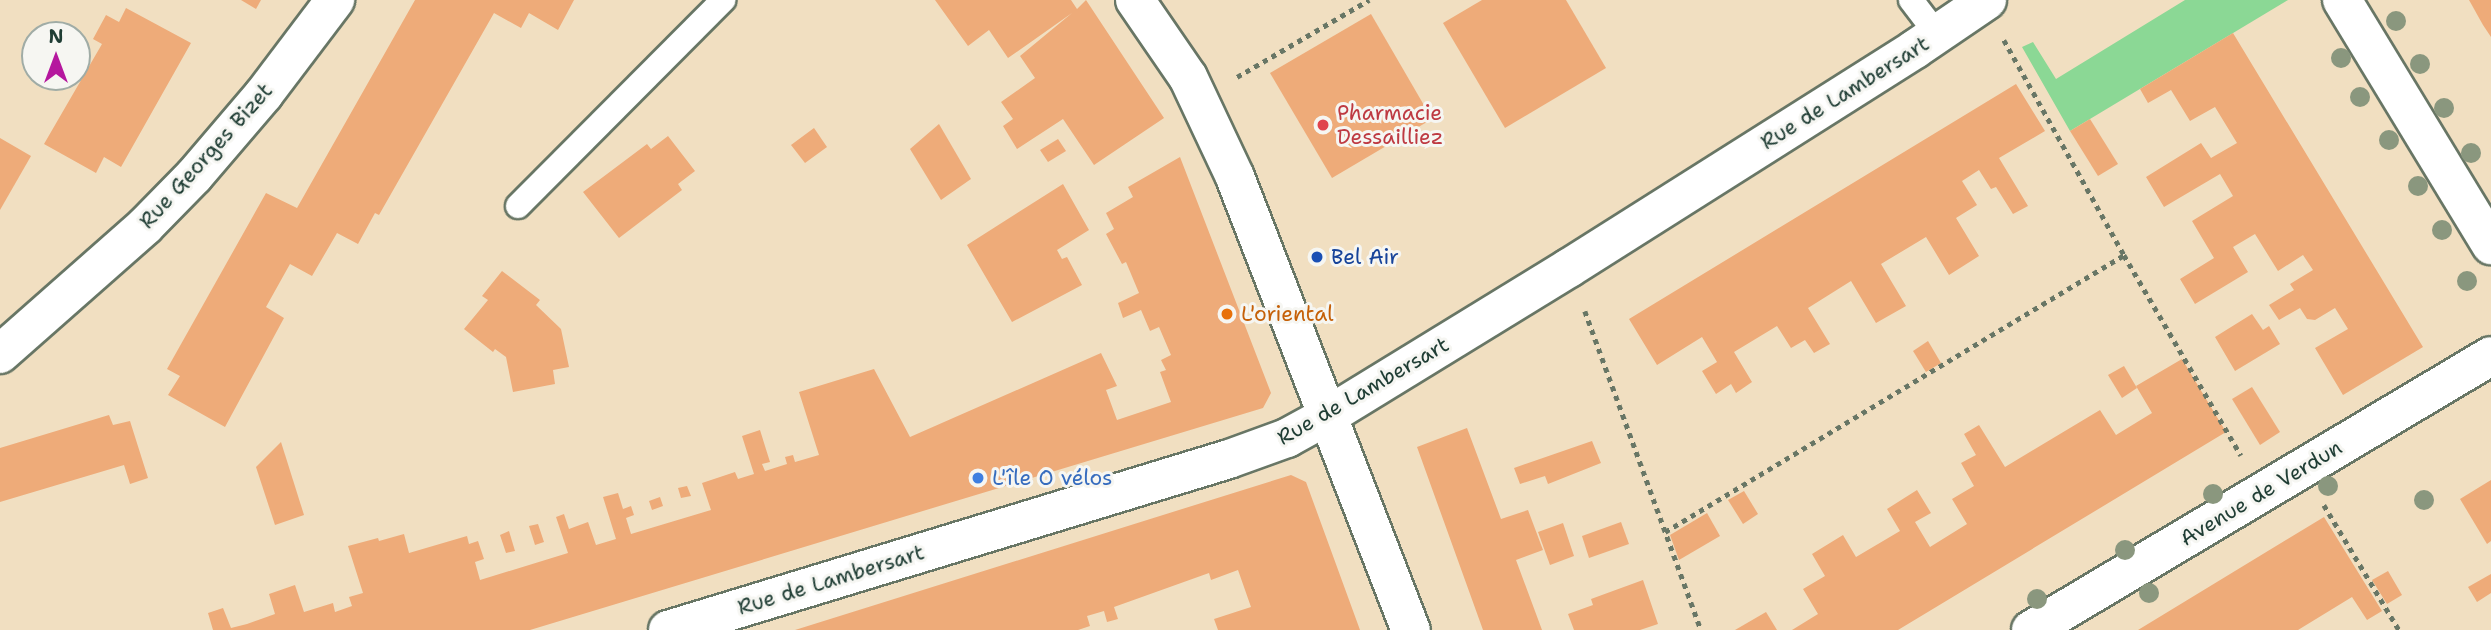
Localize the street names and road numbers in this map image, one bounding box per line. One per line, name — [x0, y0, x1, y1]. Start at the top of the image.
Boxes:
street label: Rue de Lambersart — [1756, 31, 1934, 155]
street label: Rue Georges Bizet — [134, 78, 278, 234]
street label: Rue de Lambersart — [1273, 332, 1453, 450]
street label: Avenue de Verdun — [2176, 435, 2346, 551]
street label: Rue de Lambersart — [735, 540, 927, 620]

